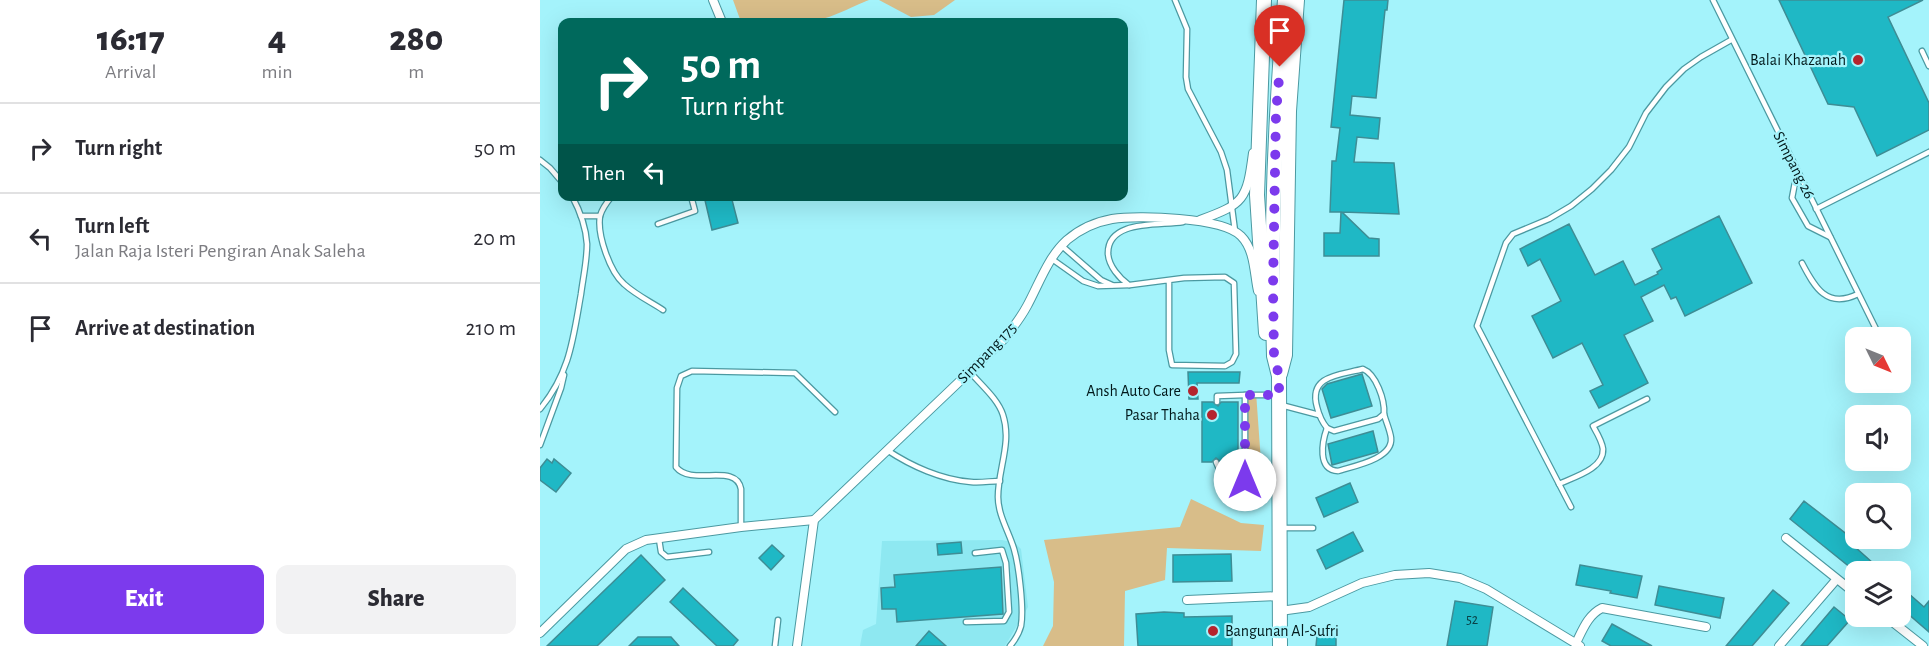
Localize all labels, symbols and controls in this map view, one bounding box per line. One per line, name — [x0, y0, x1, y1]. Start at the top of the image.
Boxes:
pin — [1254, 5, 1305, 67]
icon: arrive — [1263, 14, 1296, 47]
text: 16:17 — [97, 21, 165, 57]
text: 4 — [268, 21, 286, 57]
text: 280 — [389, 21, 443, 57]
icon: right — [582, 42, 660, 120]
text: 50 m — [681, 44, 761, 86]
place label: Balai Khazanah — [1750, 52, 1846, 68]
marker: Balai Khazanah — [1851, 53, 1865, 67]
text: Arrival — [105, 62, 156, 82]
text: min — [262, 62, 293, 82]
text: m — [408, 62, 424, 82]
text: Turn right — [681, 93, 784, 120]
street label: Simpang 26 — [1770, 129, 1818, 201]
icon: right — [24, 132, 57, 165]
text: Turn right — [75, 137, 162, 159]
text: 50 m — [474, 137, 516, 159]
icon: left — [638, 156, 671, 189]
text: Then — [582, 162, 626, 184]
text: Turn left — [75, 215, 149, 237]
icon: left — [24, 222, 57, 255]
text: 20 m — [473, 227, 516, 249]
text: Jalan Raja Isteri Pengiran Anak Saleha — [75, 241, 366, 261]
icon: arrive — [24, 312, 57, 345]
text: Arrive at destination — [75, 317, 255, 339]
text: 210 m — [466, 317, 516, 339]
street label: Simpang 175 — [954, 320, 1020, 386]
north arrow — [1845, 327, 1911, 393]
map controls — [1845, 327, 1911, 627]
place label: Ansh Auto Care — [1086, 383, 1181, 399]
marker: Ansh Auto Care — [1186, 384, 1200, 398]
button: sound — [1845, 405, 1911, 471]
place label: Pasar Thaha — [1125, 407, 1200, 423]
marker: Pasar Thaha — [1205, 408, 1219, 422]
position arrow — [1213, 448, 1277, 512]
button: search — [1845, 483, 1911, 549]
button: layers — [1845, 561, 1911, 627]
button: Exit — [24, 565, 264, 634]
button: Share — [276, 565, 516, 634]
house number: 52 — [1466, 613, 1478, 627]
place label: Bangunan Al-Sufri — [1225, 623, 1339, 639]
marker: Bangunan Al-Sufri — [1206, 624, 1220, 638]

